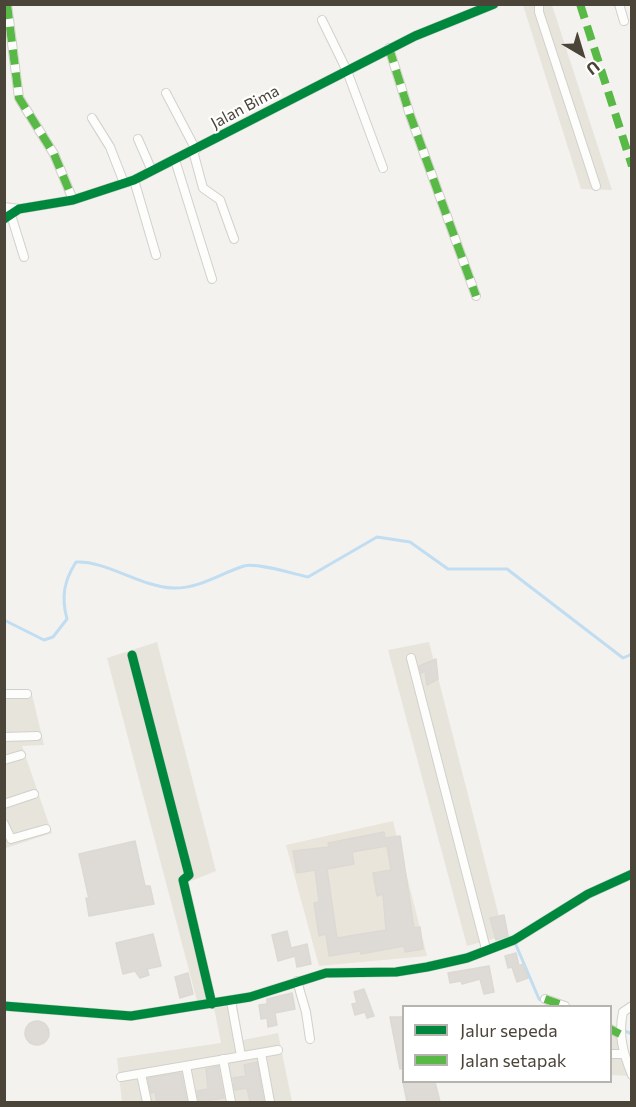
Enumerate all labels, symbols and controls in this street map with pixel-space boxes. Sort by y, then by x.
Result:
north arrow [552,24,612,84]
text: U [583,58,604,80]
street label: Jalan Bima [208,81,282,133]
legend [402,1005,612,1083]
text: Jalur sepeda [460,1019,558,1041]
text: Jalan setapak [460,1049,567,1071]

